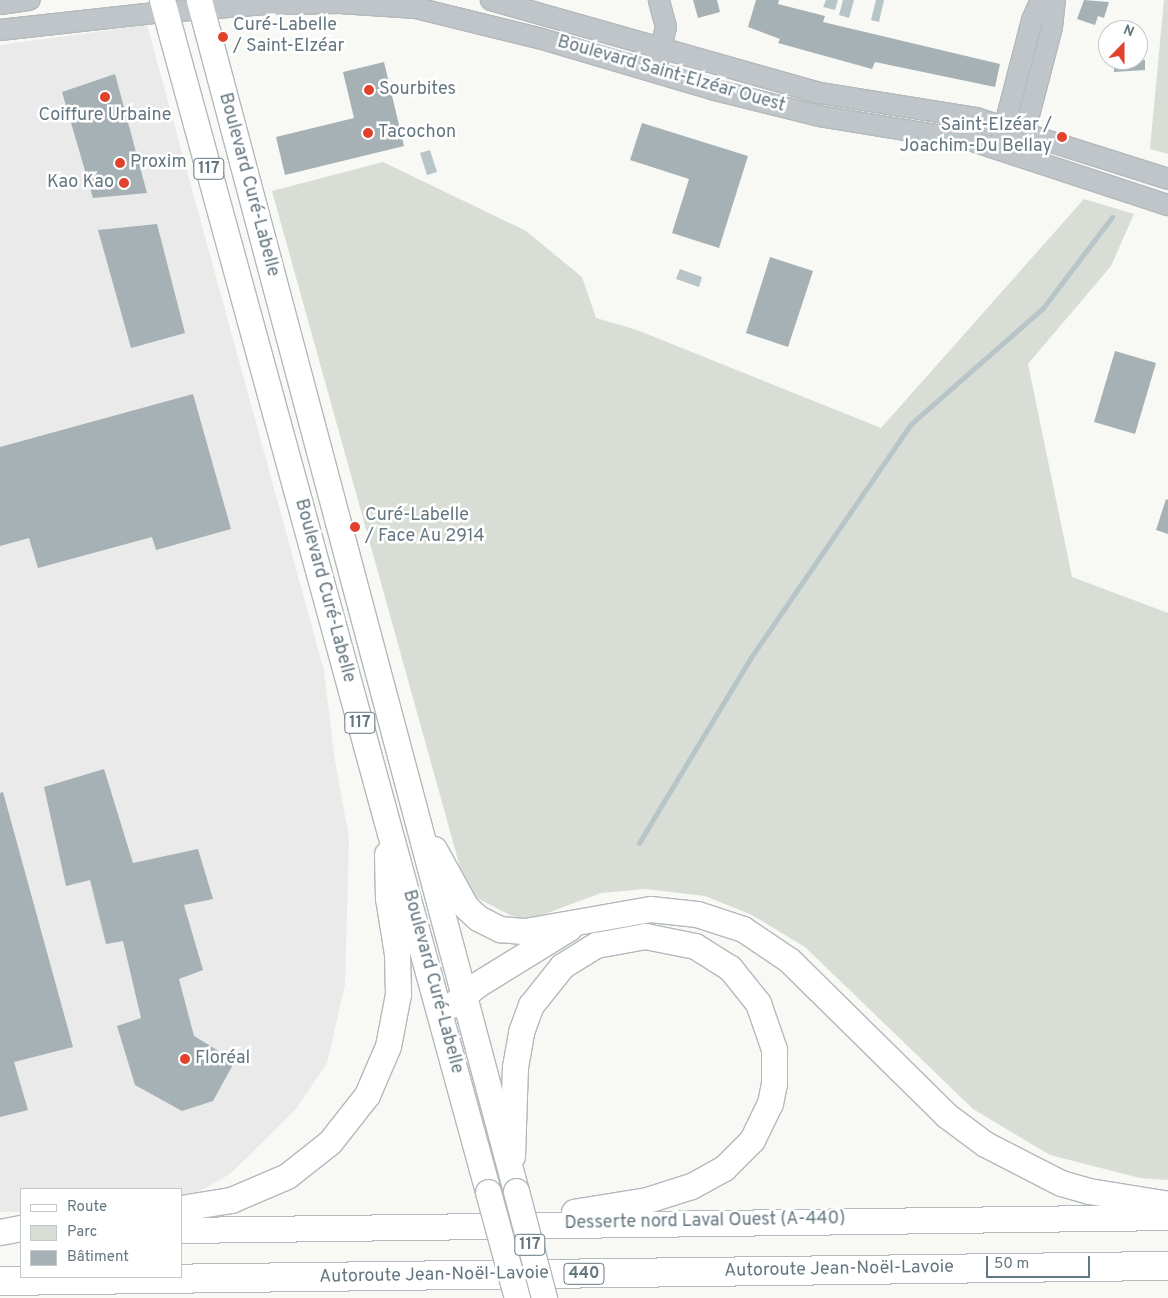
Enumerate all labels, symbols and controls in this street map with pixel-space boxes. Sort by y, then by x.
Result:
place label: Curé-Labelle / Saint-Elzéar [233,16,345,58]
north arrow [1098,20,1148,70]
text: N [1121,22,1136,41]
marker: Curé-Labelle / Saint-Elzéar [217,31,229,43]
street label: Boulevard Saint-Elzéar Ouest [555,32,787,118]
place label: Sourbites [379,79,456,101]
marker: Sourbites [363,84,375,96]
marker: Coiffure Urbaine [99,91,111,103]
street label: Boulevard Curé-Labelle [213,91,283,279]
place label: Coiffure Urbaine [38,105,172,127]
place label: Saint-Elzéar / Joachim-Du Bellay [900,116,1052,158]
place label: Tacochon [378,122,456,144]
marker: Tacochon [362,127,374,139]
marker: Saint-Elzéar / Joachim-Du Bellay [1056,131,1068,143]
place label: Proxim [130,152,187,174]
road number: 117 [193,156,225,182]
marker: Proxim [114,157,126,169]
place label: Kao Kao [47,172,114,194]
marker: Kao Kao [118,177,130,189]
street label: Boulevard Curé-Labelle [289,497,359,685]
place label: Curé-Labelle / Face Au 2914 [365,506,485,548]
marker: Curé-Labelle / Face Au 2914 [349,521,361,533]
road number: 117 [344,710,376,736]
street label: Boulevard Curé-Labelle [397,888,467,1076]
place label: Floréal [195,1048,250,1070]
marker: Floréal [179,1053,191,1065]
legend [20,1188,182,1278]
text: Route [67,1198,107,1217]
street label: Desserte nord Laval Ouest (A-440) [564,1209,846,1235]
text: Parc [67,1223,97,1242]
road number: 117 [514,1232,546,1258]
scale bar [988,1246,1092,1278]
text: Bâtiment [67,1248,129,1267]
text: 50 m [994,1255,1029,1274]
street label: Autoroute Jean-Noël-Lavoie [724,1257,954,1283]
road number: 440 [563,1260,605,1288]
street label: Autoroute Jean-Noël-Lavoie [319,1263,549,1289]

